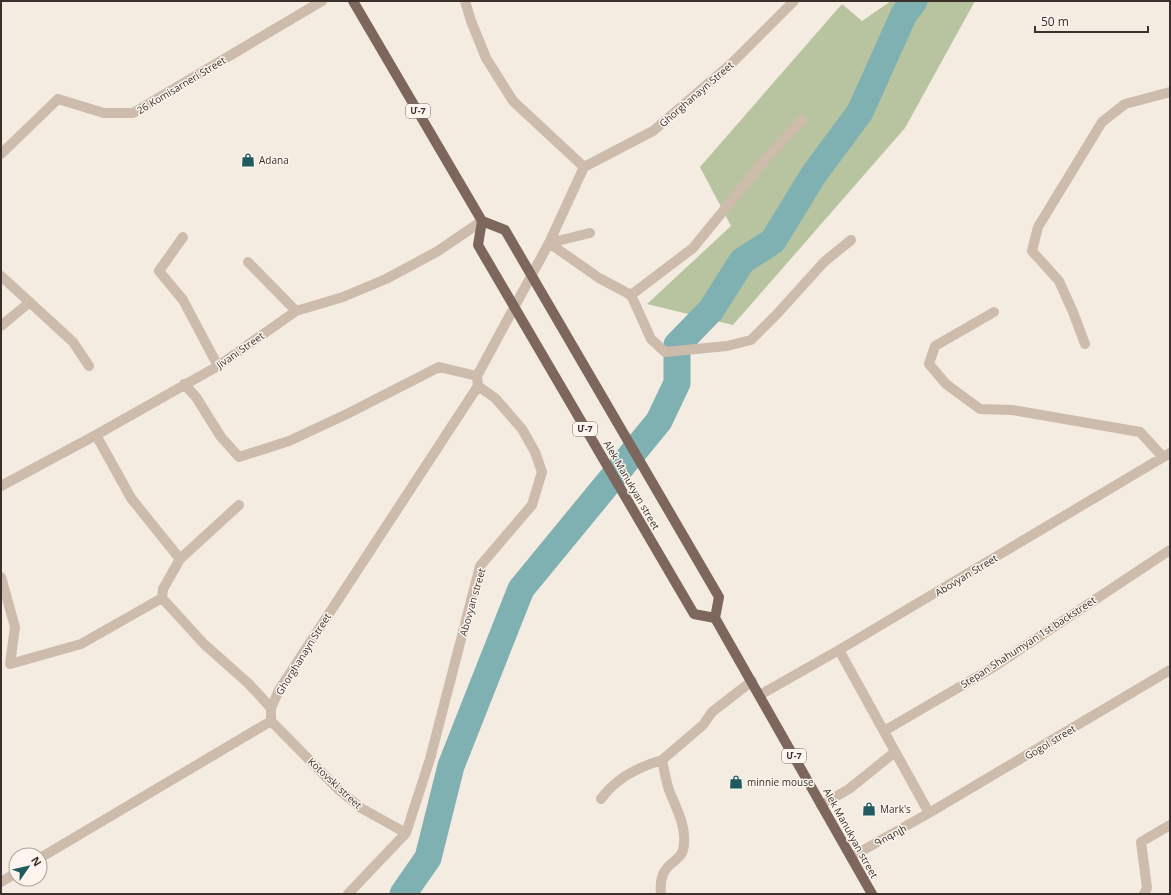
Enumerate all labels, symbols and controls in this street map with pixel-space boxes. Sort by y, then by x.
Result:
scale bar [1035,8,1148,34]
text: 50 m [1041,13,1069,30]
street label: 26 Komisarneri Street [134,53,228,117]
street label: Ghorghanayn Street [656,58,736,130]
road number: Մ-7 [406,104,430,118]
shop icon: Adana [240,152,256,168]
place label: Adana [259,153,289,167]
street label: Jivani Street [213,328,267,372]
road number: Մ-7 [573,422,597,436]
street label: Alek Manukyan street [601,438,664,533]
street label: Abovyan Street [932,551,1000,599]
street label: Abovyan street [456,566,488,638]
street label: Stepan Shahumyan 1st backstreet [958,593,1099,691]
street label: Ghorghanayn Street [272,610,334,698]
street label: Gogol street [1022,721,1078,763]
road number: Մ-7 [782,749,806,763]
street label: Kotovski street [305,754,365,812]
shop icon: minnie mouse [728,774,744,790]
place label: minnie mouse [747,775,814,789]
street label: Alek Manukyan street [820,785,882,881]
shop icon: Mark's [861,801,877,817]
place label: Mark's [880,802,911,816]
street label: Գոգոլի [871,820,909,850]
north arrow [8,847,48,887]
text: N [28,853,45,869]

